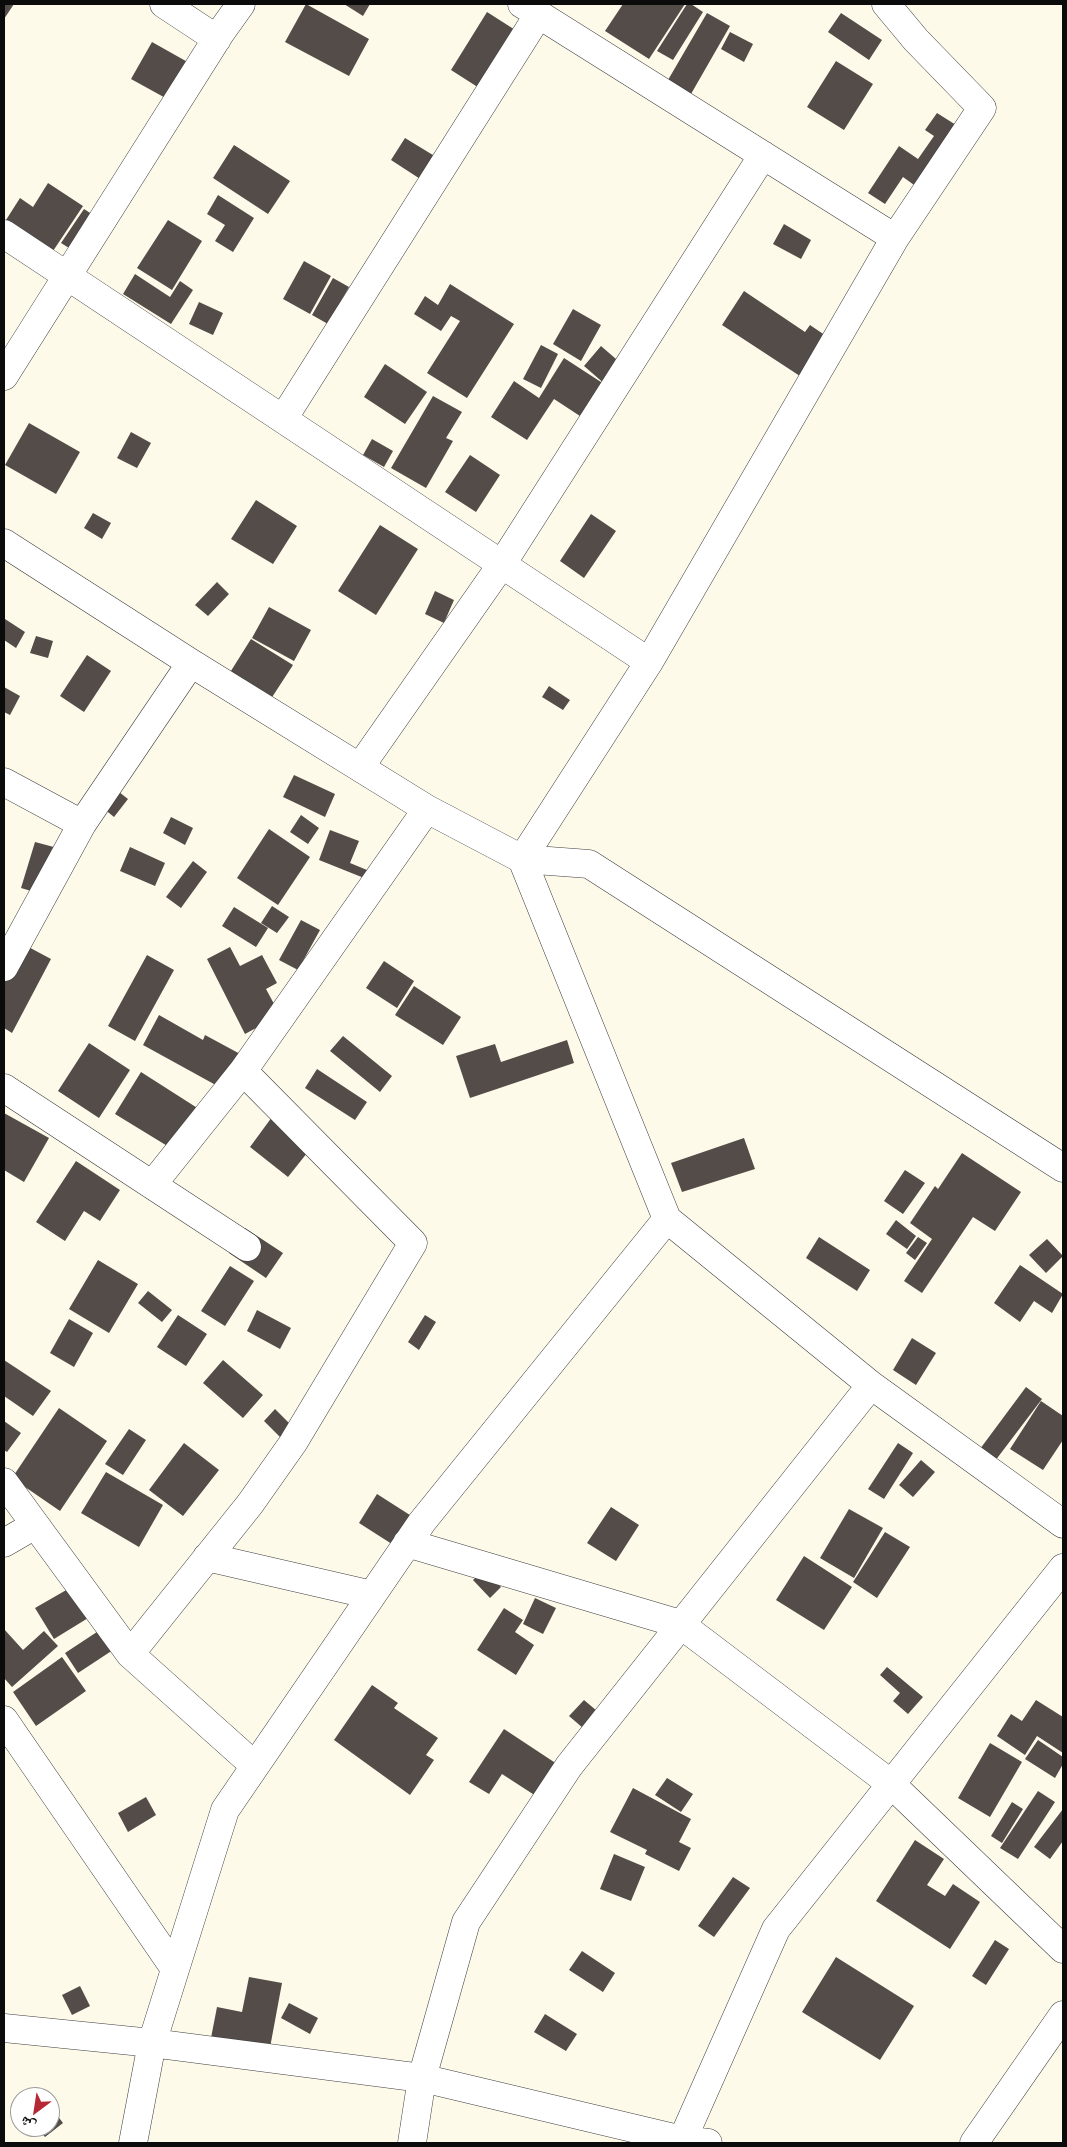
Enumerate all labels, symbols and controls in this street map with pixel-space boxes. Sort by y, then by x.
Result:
north arrow [10,2087,60,2137]
text: ش [16,2112,39,2136]

